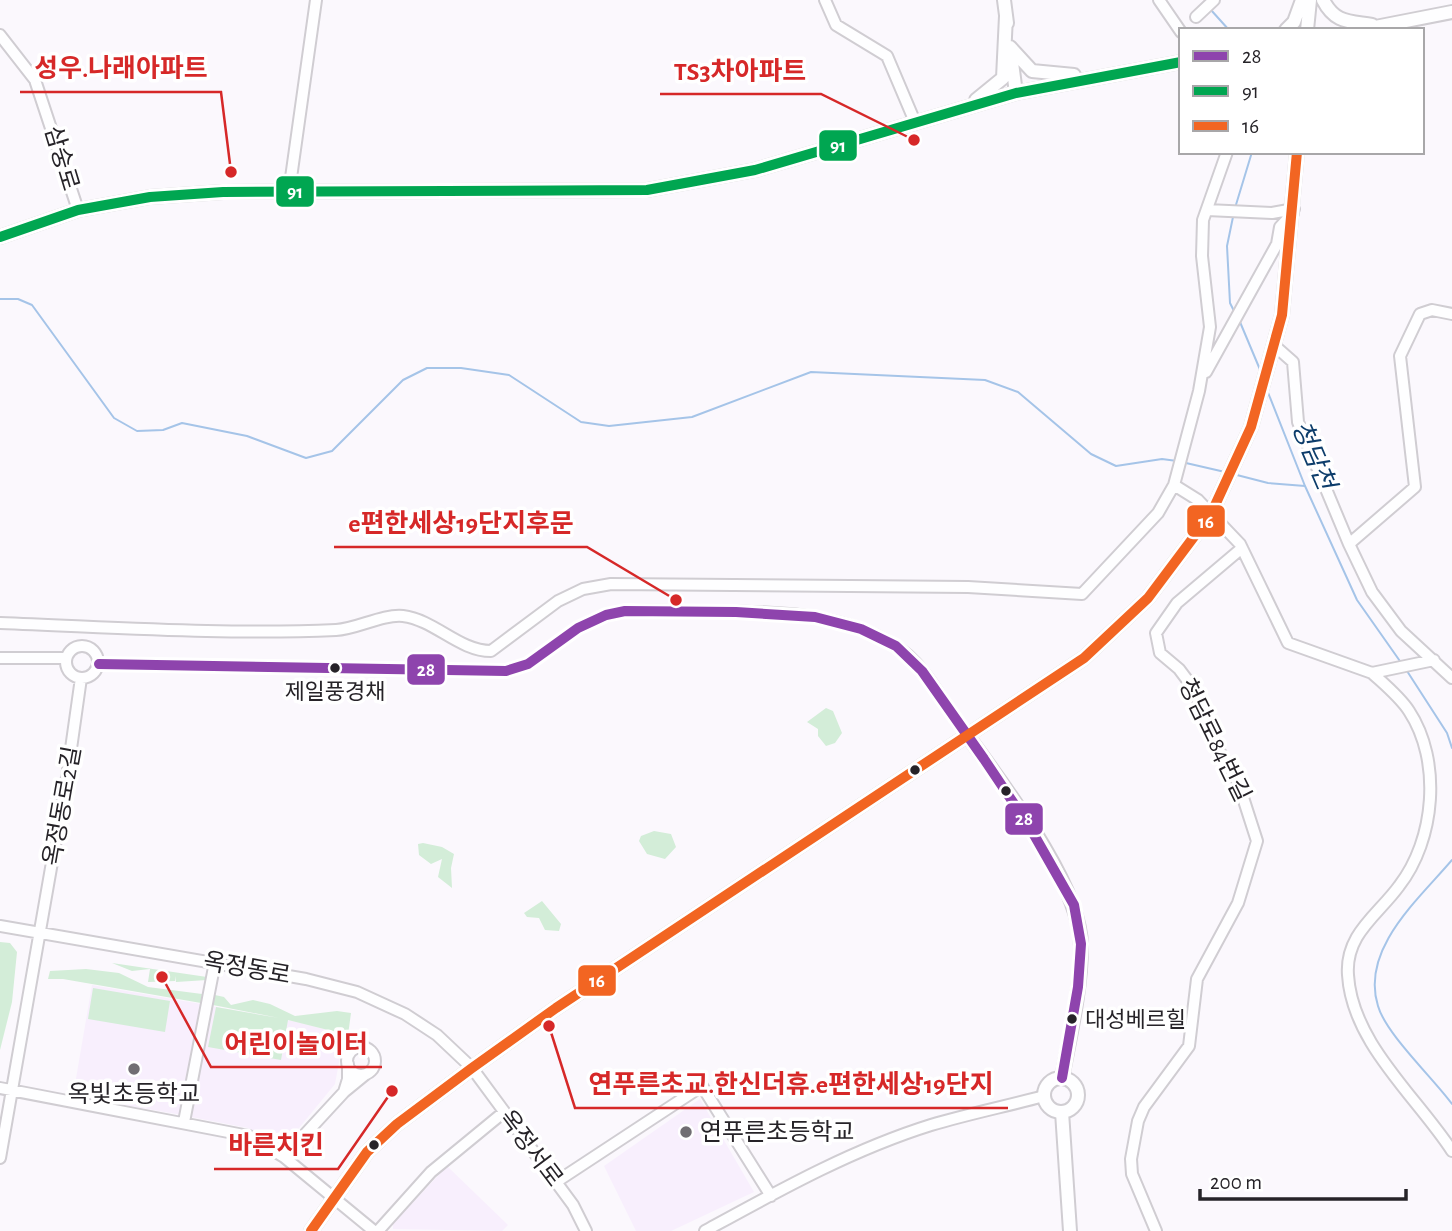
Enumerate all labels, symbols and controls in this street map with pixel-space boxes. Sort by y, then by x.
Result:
legend [1179,28,1424,154]
callout: 성우.나래아파트 [20,45,221,92]
text: 28 [1242,46,1262,67]
callout: TS3차아파트 [660,47,821,94]
text: 성우.나래아파트 [34,55,208,82]
text: TS3차아파트 [674,58,806,85]
text: 91 [1242,81,1259,102]
text: 16 [1242,116,1259,137]
street label: 삼숭로 [40,123,83,193]
line badge: 91 [818,129,858,162]
text: 91 [830,137,846,156]
line badge: 91 [275,175,315,208]
text: 91 [287,183,303,202]
water label: 청담천 [1287,417,1341,496]
callout: e편한세상19단지후문 [334,500,587,547]
line badge: 16 [1186,504,1226,538]
text: e편한세상19단지후문 [348,509,574,537]
text: 16 [1198,513,1214,532]
line badge: 28 [406,653,446,686]
marker: 제일풍경채 [328,661,342,675]
text: 28 [417,661,435,680]
street label: 청담로84번길 [1174,675,1255,806]
place label: 제일풍경채 [284,680,386,703]
street label: 옥정동로2길 [40,744,85,868]
unlabelled marker [908,763,922,777]
unlabelled marker [999,784,1013,798]
line badge: 28 [1004,802,1044,836]
text: 28 [1015,810,1033,829]
street label: 옥정동로 [201,949,293,988]
line badge: 16 [577,964,617,997]
text: 16 [589,972,605,991]
place label: 대성베르힐 [1085,1008,1186,1031]
marker: 대성베르힐 [1065,1012,1079,1026]
callout: 어린이놀이터 [211,1020,382,1067]
text: 어린이놀이터 [224,1030,368,1058]
marker: 옥빛초등학교 [126,1061,142,1077]
callout: 연푸른초교.한신더휴.e편한세상19단지 [575,1061,1008,1108]
text: 연푸른초교.한신더휴.e편한세상19단지 [589,1070,993,1098]
place label: 옥빛초등학교 [68,1081,200,1107]
street label: 옥정서로 [494,1106,567,1191]
place label: 연푸른초등학교 [700,1119,855,1145]
callout: 바른치킨 [214,1122,338,1169]
marker: 연푸른초등학교 [678,1124,694,1140]
text: 바른치킨 [228,1131,324,1159]
unlabelled marker [367,1138,381,1152]
scale bar [1200,1158,1406,1202]
text: 200 m [1210,1172,1262,1193]

